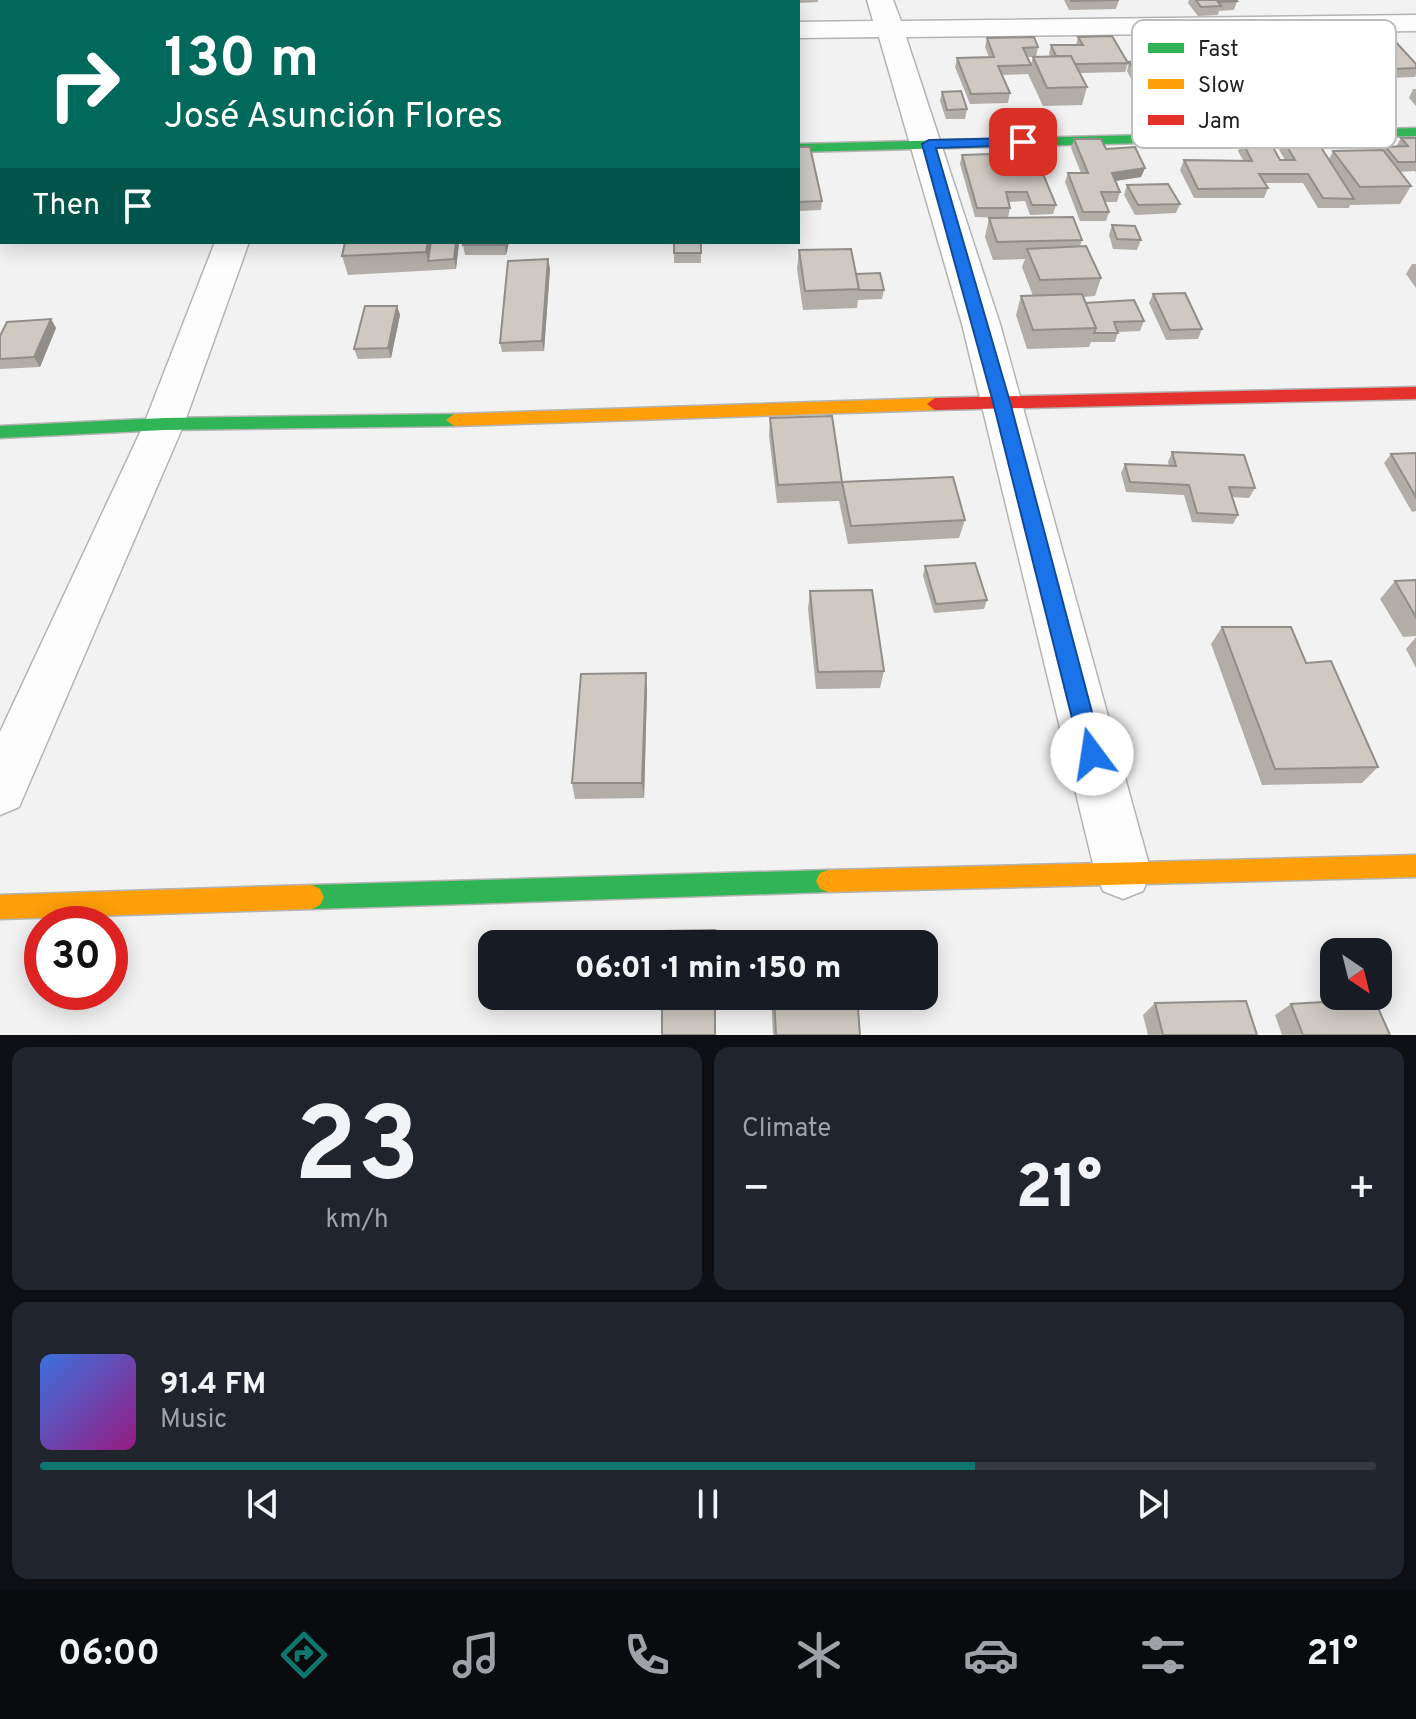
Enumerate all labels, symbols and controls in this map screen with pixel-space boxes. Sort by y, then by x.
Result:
legend [1132,20,1396,148]
text: 130 m [164,26,319,96]
icon: right [32,32,136,136]
text: Fast [1198,37,1239,64]
text: Slow [1198,73,1245,100]
text: José Asunción Flores [164,95,503,141]
pin [989,108,1057,176]
text: Jam [1198,109,1241,136]
icon: arrive [1001,120,1045,164]
icon: arrive [116,184,160,228]
text: Then [32,188,100,225]
position arrow [1050,712,1134,796]
speed limit sign: 30 [24,906,128,1010]
north arrow [1320,938,1392,1010]
map controls [1320,938,1392,1010]
text: 06:01 · 1 min · 150 m [575,951,841,988]
text: 23 [294,1086,420,1218]
text: Climate [742,1113,831,1146]
text: 21° [1016,1153,1102,1229]
text: − [742,1163,770,1219]
text: + [1348,1163,1376,1219]
text: km/h [325,1204,389,1237]
text: 91.4 FM [160,1367,266,1404]
text: Music [160,1404,227,1437]
icon: previous [241,1482,285,1526]
icon: pause [686,1482,730,1526]
icon: next [1131,1482,1175,1526]
icon: directions [276,1627,332,1683]
icon: music [448,1627,504,1683]
icon: phone [619,1627,675,1683]
icon: climate [791,1627,847,1683]
icon: car [963,1627,1019,1683]
icon: filters [1135,1627,1191,1683]
text: 06:00 [58,1632,160,1678]
text: 21° [1307,1632,1358,1678]

